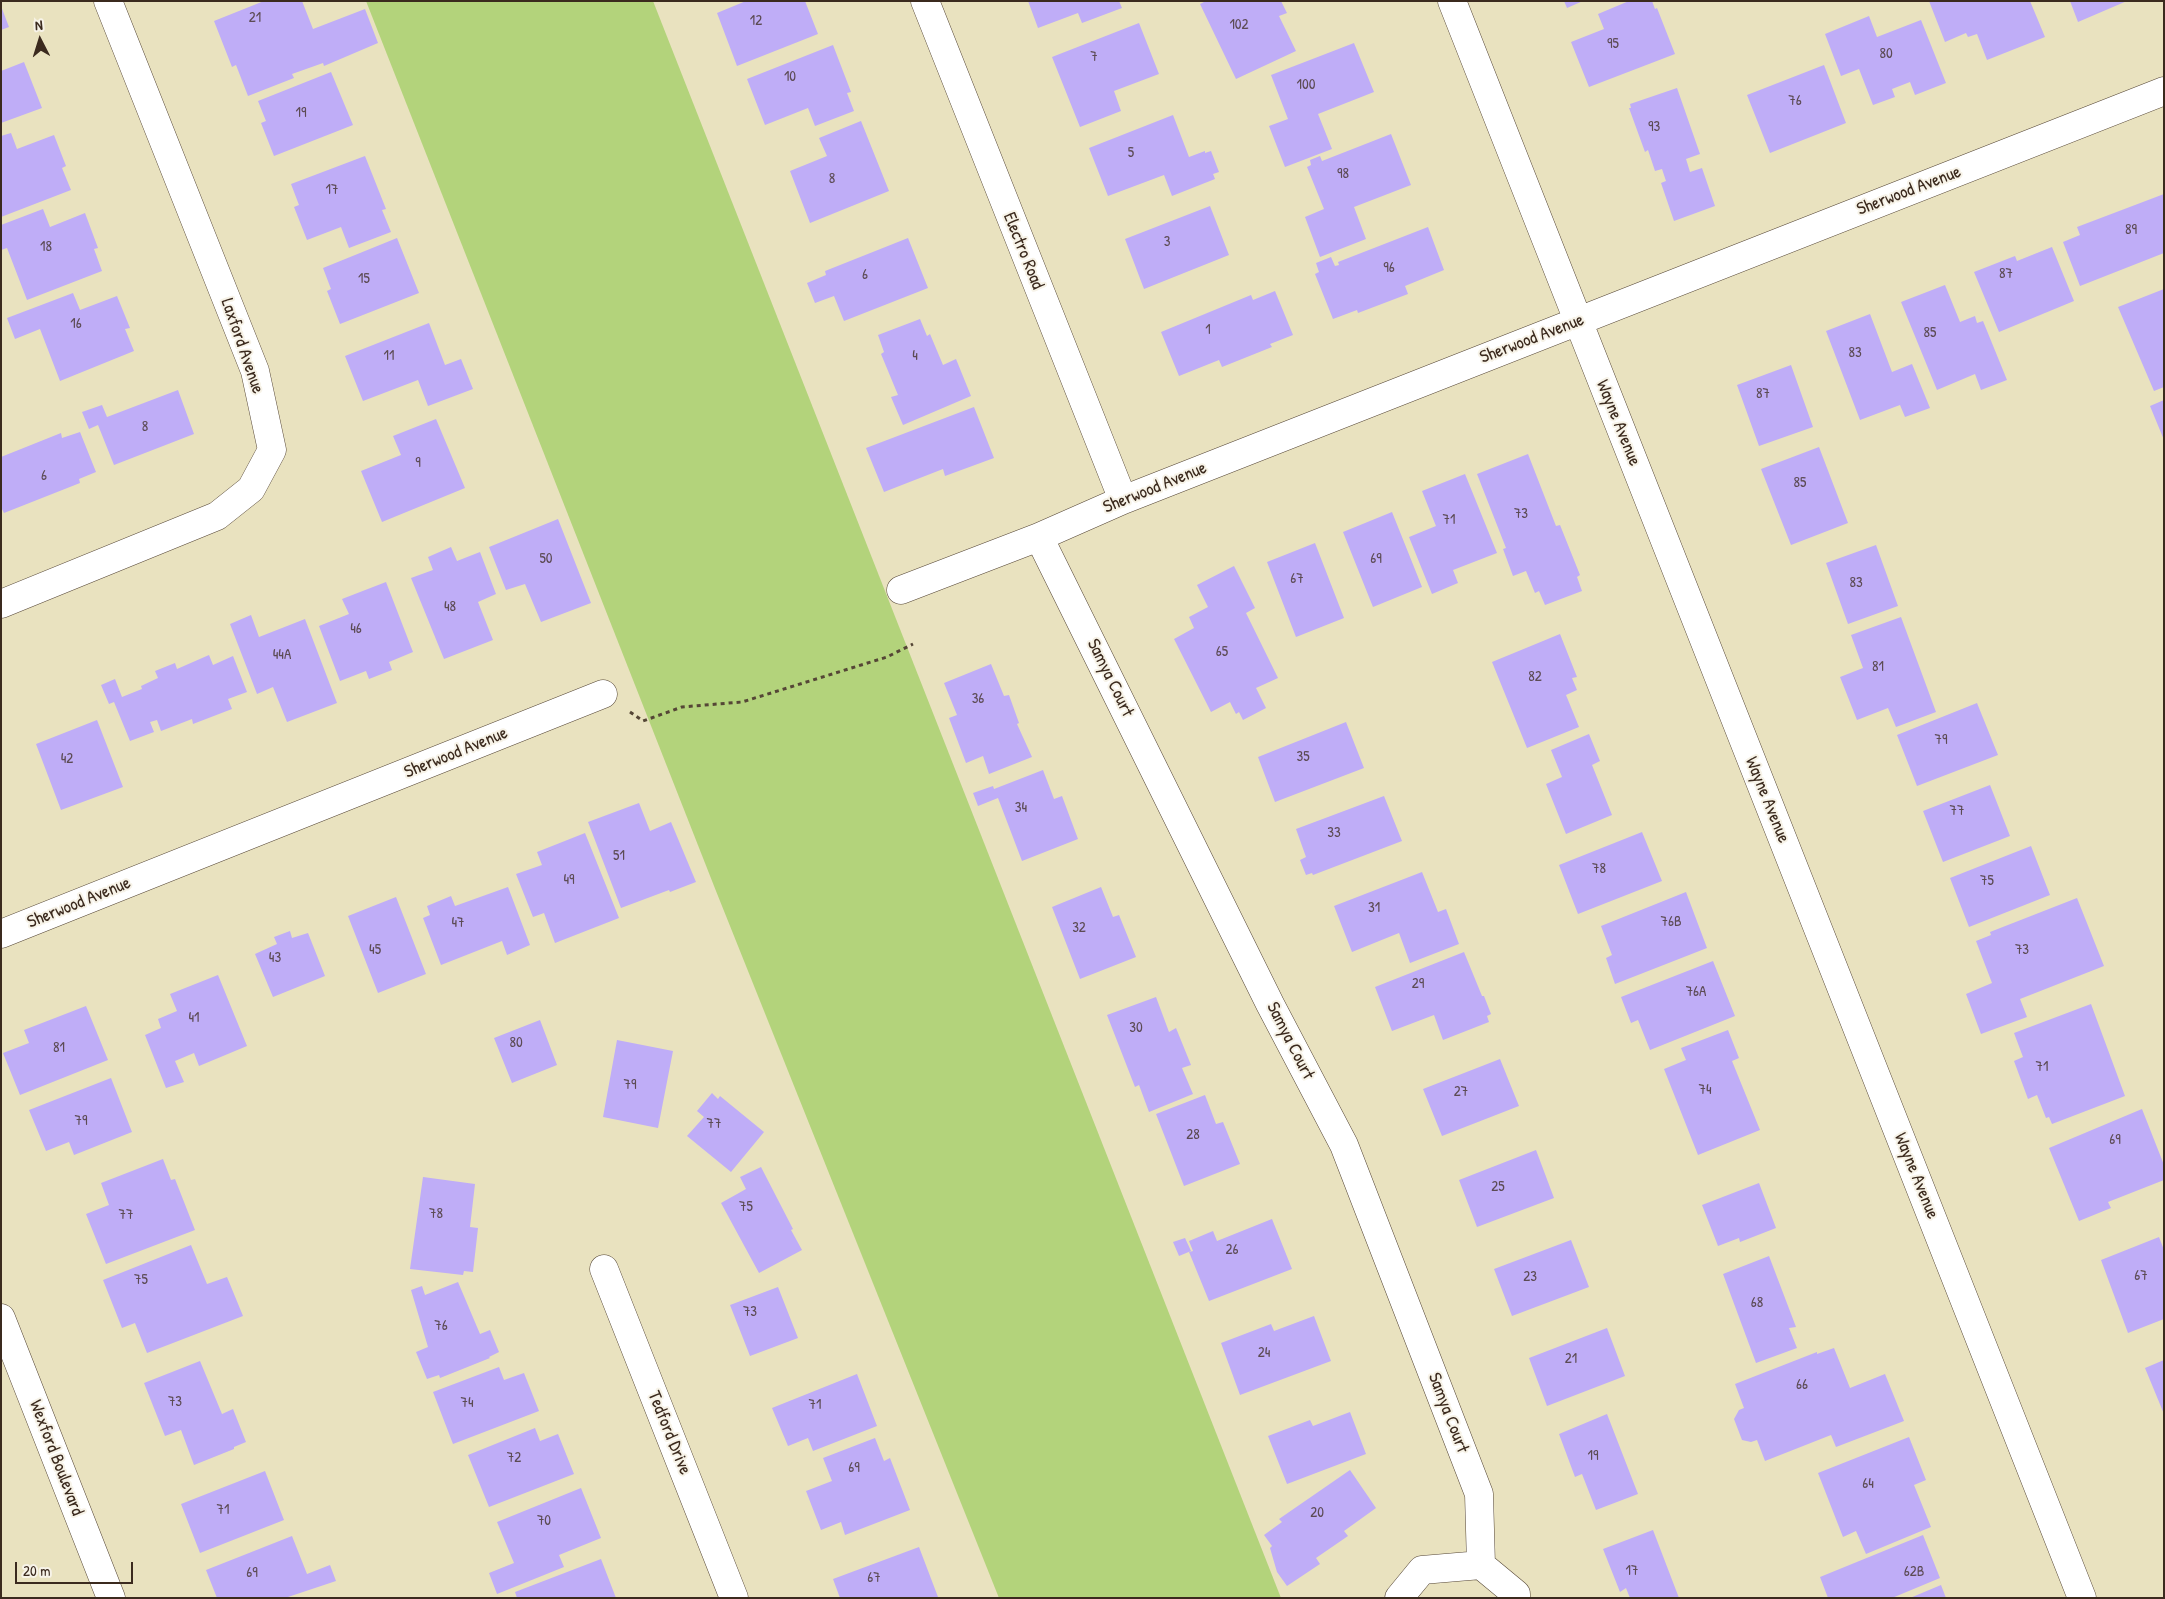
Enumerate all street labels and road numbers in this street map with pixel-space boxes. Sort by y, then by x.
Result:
street label: Sherwood Avenue [1854,161,1964,221]
street label: Electro Road [998,209,1048,293]
street label: Laxford Avenue [216,296,268,396]
street label: Sherwood Avenue [1477,309,1587,369]
street label: Wayne Avenue [1591,377,1645,469]
street label: Sherwood Avenue [1100,457,1210,519]
street label: Samya Court [1082,636,1138,720]
street label: Sherwood Avenue [401,722,511,784]
street label: Wayne Avenue [1740,754,1794,846]
street label: Sherwood Avenue [24,872,134,934]
street label: Samya Court [1261,999,1319,1083]
street label: Wayne Avenue [1889,1130,1943,1222]
street label: Samya Court [1423,1370,1473,1456]
street label: Tedford Drive [642,1388,696,1478]
street label: Wexford Boulevard [24,1397,88,1519]

